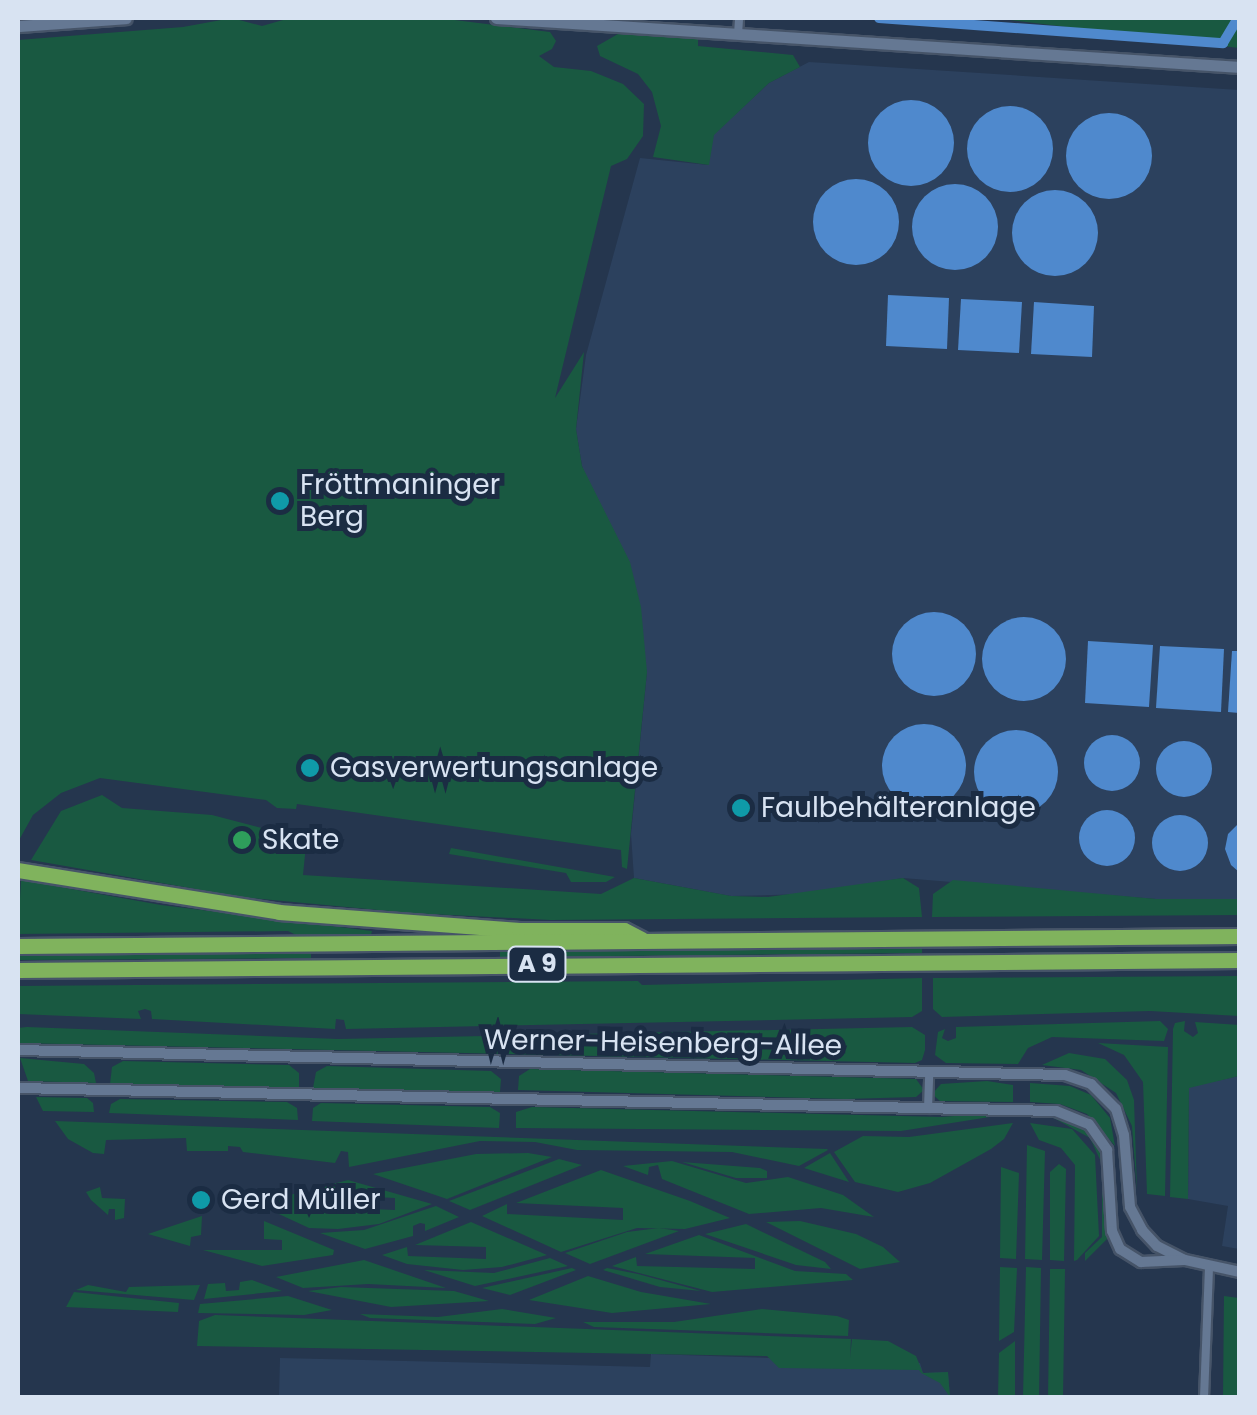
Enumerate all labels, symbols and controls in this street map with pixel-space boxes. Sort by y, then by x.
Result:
place label: Fröttmaninger Berg [300,468,500,534]
marker: Fröttmaninger Berg [269,490,291,512]
place label: Gasverwertungsanlage [330,751,658,785]
marker: Gasverwertungsanlage [299,757,321,779]
place label: Faulbehälteranlage [761,791,1036,825]
marker: Faulbehälteranlage [730,797,752,819]
place label: Skate [262,823,339,857]
marker: Skate [231,829,253,851]
road number: A 9 [507,944,567,984]
street label: Werner-Heisenberg-Allee [484,1023,842,1063]
place label: Gerd Müller [221,1183,381,1217]
marker: Gerd Müller [190,1189,212,1211]

